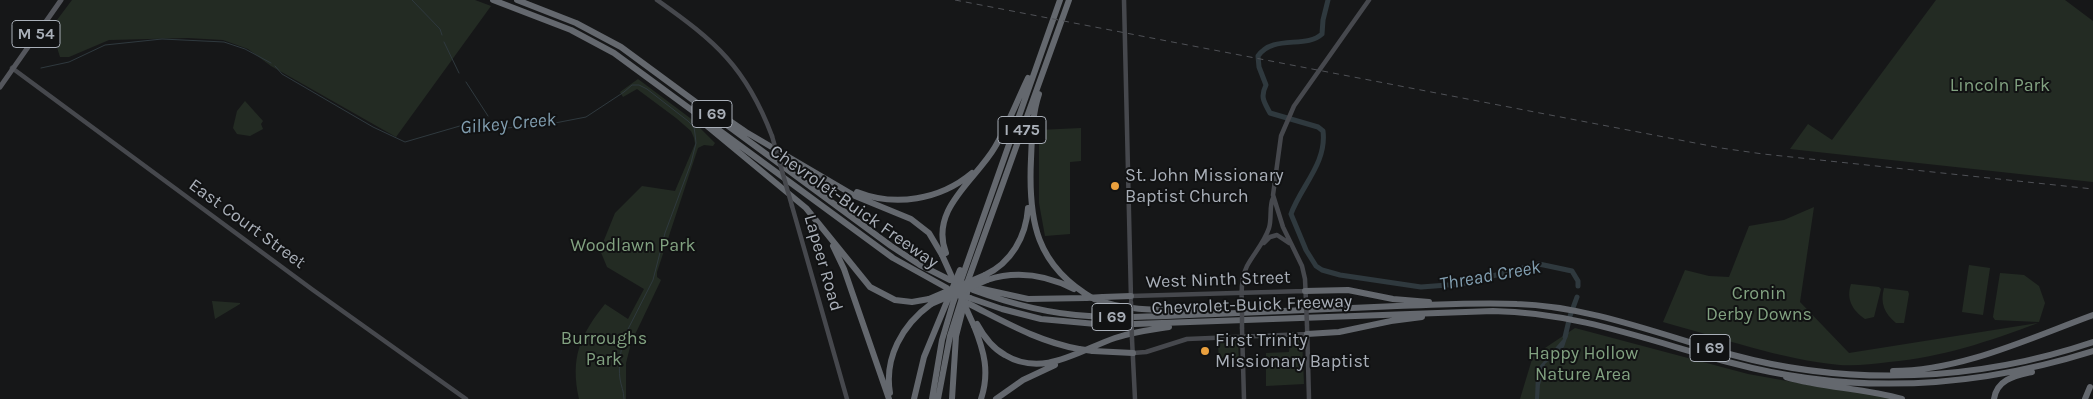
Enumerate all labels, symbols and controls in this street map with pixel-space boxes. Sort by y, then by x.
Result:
road number: M 54 [12,20,60,48]
park label: Lincoln Park [1950,75,2050,97]
road number: I 69 [692,100,732,128]
water label: Gilkey Creek [459,108,557,140]
road number: I 475 [998,116,1046,144]
street label: Chevrolet-Buick Freeway [766,141,942,273]
place label: St. John Missionary Baptist Church [1125,165,1284,208]
street label: East Court Street [184,174,310,274]
marker: St. John Missionary Baptist Church [1109,180,1121,192]
street label: Lapeer Road [799,212,847,314]
park label: Woodlawn Park [570,235,696,257]
water label: Thread Creek [1438,256,1542,296]
street label: West Ninth Street [1145,267,1291,293]
park label: Cronin Derby Downs [1706,283,1812,326]
street label: Chevrolet-Buick Freeway [1151,291,1353,319]
road number: I 69 [1092,304,1132,330]
park label: Burroughs Park [561,328,647,370]
place label: First Trinity Missionary Baptist [1215,330,1370,372]
road number: I 69 [1690,334,1730,362]
park label: Happy Hollow Nature Area [1528,343,1638,386]
marker: First Trinity Missionary Baptist [1199,345,1211,357]

